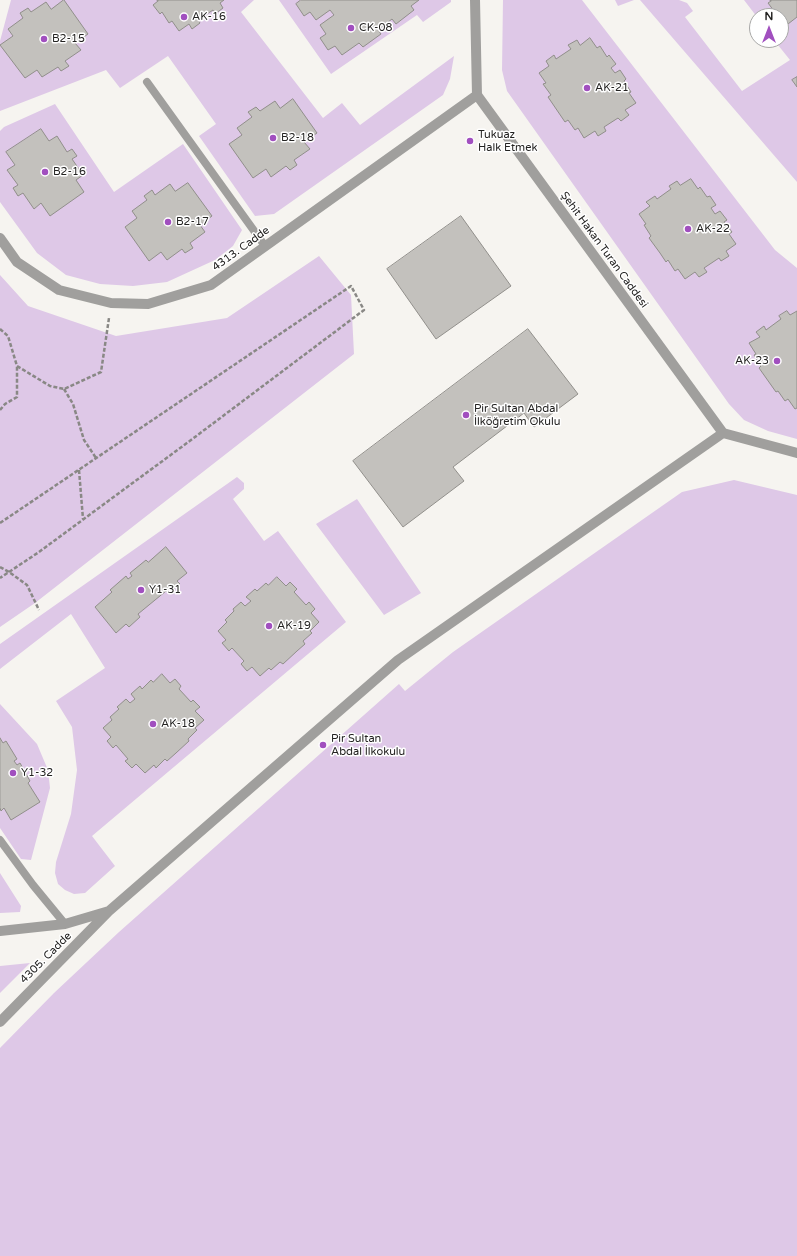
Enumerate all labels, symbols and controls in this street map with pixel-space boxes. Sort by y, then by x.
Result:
north arrow [749,8,789,48]
place label: AK-16 [192,10,226,24]
text: N [765,10,773,23]
marker: AK-16 [179,12,189,22]
place label: CK-08 [359,21,392,35]
marker: CK-08 [346,23,356,33]
place label: B2-15 [52,32,85,46]
marker: B2-15 [39,34,49,44]
place label: AK-21 [595,81,629,95]
marker: AK-21 [582,83,592,93]
place label: Tukuaz Halk Etmek [478,128,537,154]
place label: B2-18 [281,131,314,145]
marker: B2-18 [268,133,278,143]
marker: Tukuaz Halk Etmek [465,136,475,146]
place label: B2-16 [53,165,86,179]
marker: B2-16 [40,167,50,177]
street label: Şehit Hakan Turan Caddesi [557,189,651,311]
place label: B2-17 [176,215,209,229]
marker: B2-17 [163,217,173,227]
place label: AK-22 [696,222,730,236]
street label: 4313. Cadde [210,224,272,274]
marker: AK-22 [683,224,693,234]
place label: AK-23 [735,354,769,368]
marker: AK-23 [772,356,782,366]
place label: Pir Sultan Abdal İlköğretim Okulu [474,402,560,428]
marker: Pir Sultan Abdal İlköğretim Okulu [461,410,471,420]
place label: Y1-31 [149,583,181,597]
marker: Y1-31 [136,585,146,595]
place label: AK-19 [277,619,311,633]
marker: AK-19 [264,621,274,631]
place label: AK-18 [161,717,195,731]
marker: AK-18 [148,719,158,729]
place label: Pir Sultan Abdal İlkokulu [331,732,405,758]
marker: Pir Sultan Abdal İlkokulu [318,740,328,750]
place label: Y1-32 [21,766,53,780]
marker: Y1-32 [8,768,18,778]
street label: 4305. Cadde [18,930,74,986]

